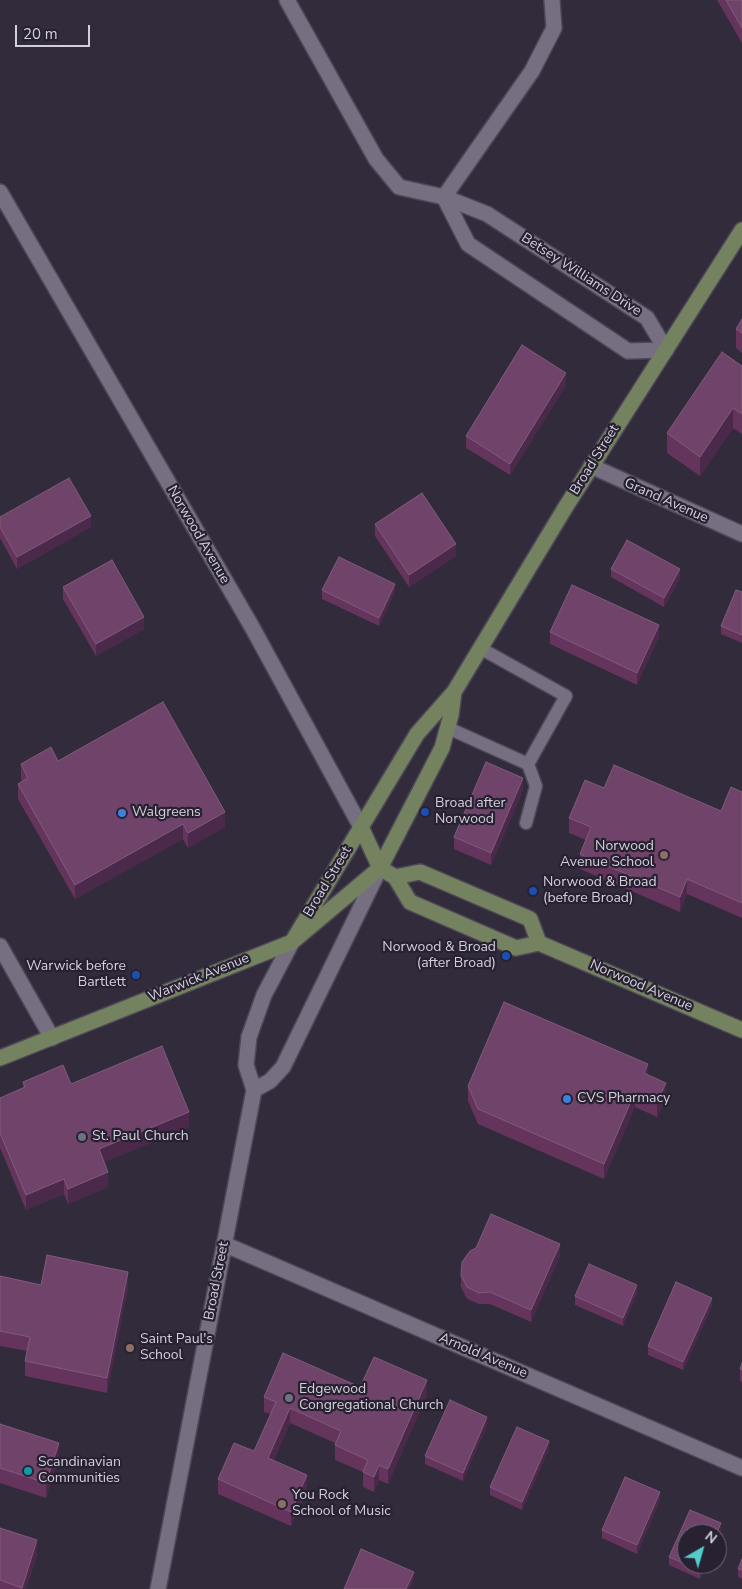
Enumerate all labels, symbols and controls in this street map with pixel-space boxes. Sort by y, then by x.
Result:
scale bar [18,15,92,47]
text: 20 m [23,24,58,44]
street label: Betsey Williams Drive [518,230,644,320]
street label: Broad Street [567,422,623,498]
street label: Grand Avenue [622,475,710,527]
street label: Norwood Avenue [163,483,233,587]
place label: Broad after Norwood [435,796,505,829]
place label: Walgreens [132,805,201,821]
marker: Broad after Norwood [419,806,431,818]
marker: Walgreens [116,807,128,819]
place label: Norwood Avenue School [560,839,654,872]
street label: Broad Street [300,844,356,920]
marker: Norwood Avenue School [658,849,670,861]
place label: Norwood & Broad (before Broad) [543,875,657,908]
marker: Norwood & Broad (before Broad) [527,885,539,897]
place label: Norwood & Broad (after Broad) [382,940,496,972]
street label: Warwick Avenue [146,950,252,1006]
marker: Norwood & Broad (after Broad) [500,950,512,962]
street label: Norwood Avenue [587,957,695,1015]
place label: Warwick before Bartlett [26,959,126,992]
marker: Warwick before Bartlett [130,969,142,981]
place label: CVS Pharmacy [577,1091,670,1107]
marker: CVS Pharmacy [561,1093,573,1105]
place label: St. Paul Church [92,1129,189,1145]
marker: St. Paul Church [76,1131,88,1143]
street label: Broad Street [201,1240,233,1322]
street label: Arnold Avenue [436,1330,530,1382]
place label: Saint Paul's School [140,1332,213,1364]
marker: Saint Paul's School [124,1342,136,1354]
place label: Edgewood Congregational Church [299,1382,443,1414]
marker: Edgewood Congregational Church [283,1392,295,1404]
place label: Scandinavian Communities [38,1455,121,1488]
marker: Scandinavian Communities [22,1465,34,1477]
place label: You Rock School of Music [292,1488,391,1520]
marker: You Rock School of Music [276,1498,288,1510]
north arrow [677,1524,727,1574]
text: N [701,1527,721,1548]

